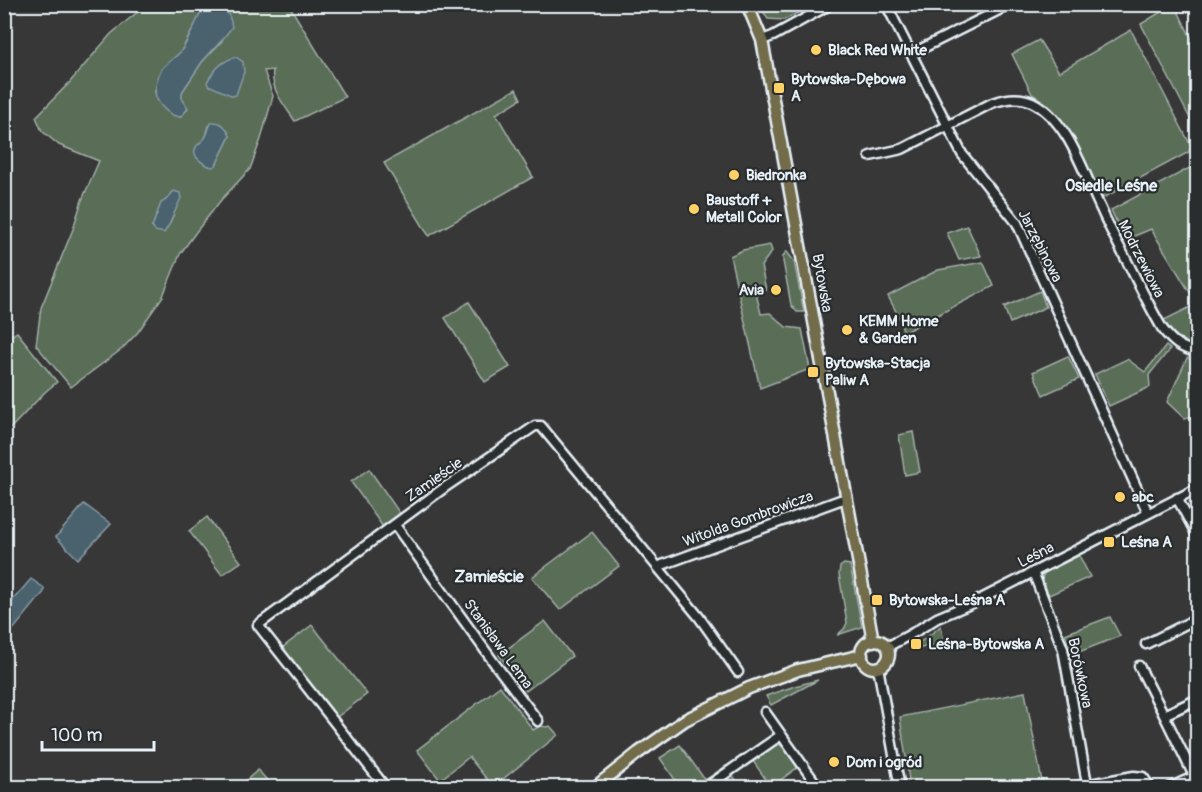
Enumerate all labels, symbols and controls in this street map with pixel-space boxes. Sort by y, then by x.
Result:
place label: Black Red White [828,41,928,60]
marker: Black Red White [809,43,823,57]
place label: Bytowska-Dębowa A [791,70,906,106]
marker: Bytowska-Dębowa A [772,81,786,95]
place label: Biedronka [746,166,807,185]
marker: Biedronka [727,168,741,182]
district label: Osiedle Leśne [1065,176,1158,196]
place label: Baustoff + Metall Color [706,191,783,227]
marker: Baustoff + Metall Color [687,202,701,216]
street label: Jarzębinowa [1014,206,1066,286]
street label: Modrzewiowa [1113,217,1169,301]
street label: Bytowska [808,252,836,314]
place label: Avia [739,281,764,300]
marker: Avia [769,283,783,297]
place label: KEMM Home & Garden [859,312,939,348]
marker: KEMM Home & Garden [840,323,854,337]
place label: Bytowska-Stacja Paliw A [825,354,930,390]
marker: Bytowska-Stacja Paliw A [806,365,820,379]
street label: Zamieście [402,453,467,506]
street label: Witolda Gombrowicza [680,487,816,551]
place label: abc [1132,488,1154,507]
marker: abc [1113,490,1127,504]
place label: Leśna A [1121,533,1172,552]
marker: Leśna A [1102,535,1116,549]
street label: Leśna [1015,538,1057,572]
district label: Zamieście [454,567,525,587]
place label: Bytowska-Leśna A [889,591,1006,610]
marker: Bytowska-Leśna A [870,593,884,607]
street label: Stanisława Lema [459,595,537,693]
place label: Leśna-Bytowska A [928,635,1045,654]
street label: Borówkowa [1063,636,1097,710]
marker: Leśna-Bytowska A [909,637,923,651]
scale bar [42,714,154,752]
text: 100 m [51,724,103,747]
place label: Dom i ogród [846,753,922,772]
marker: Dom i ogród [827,755,841,769]

